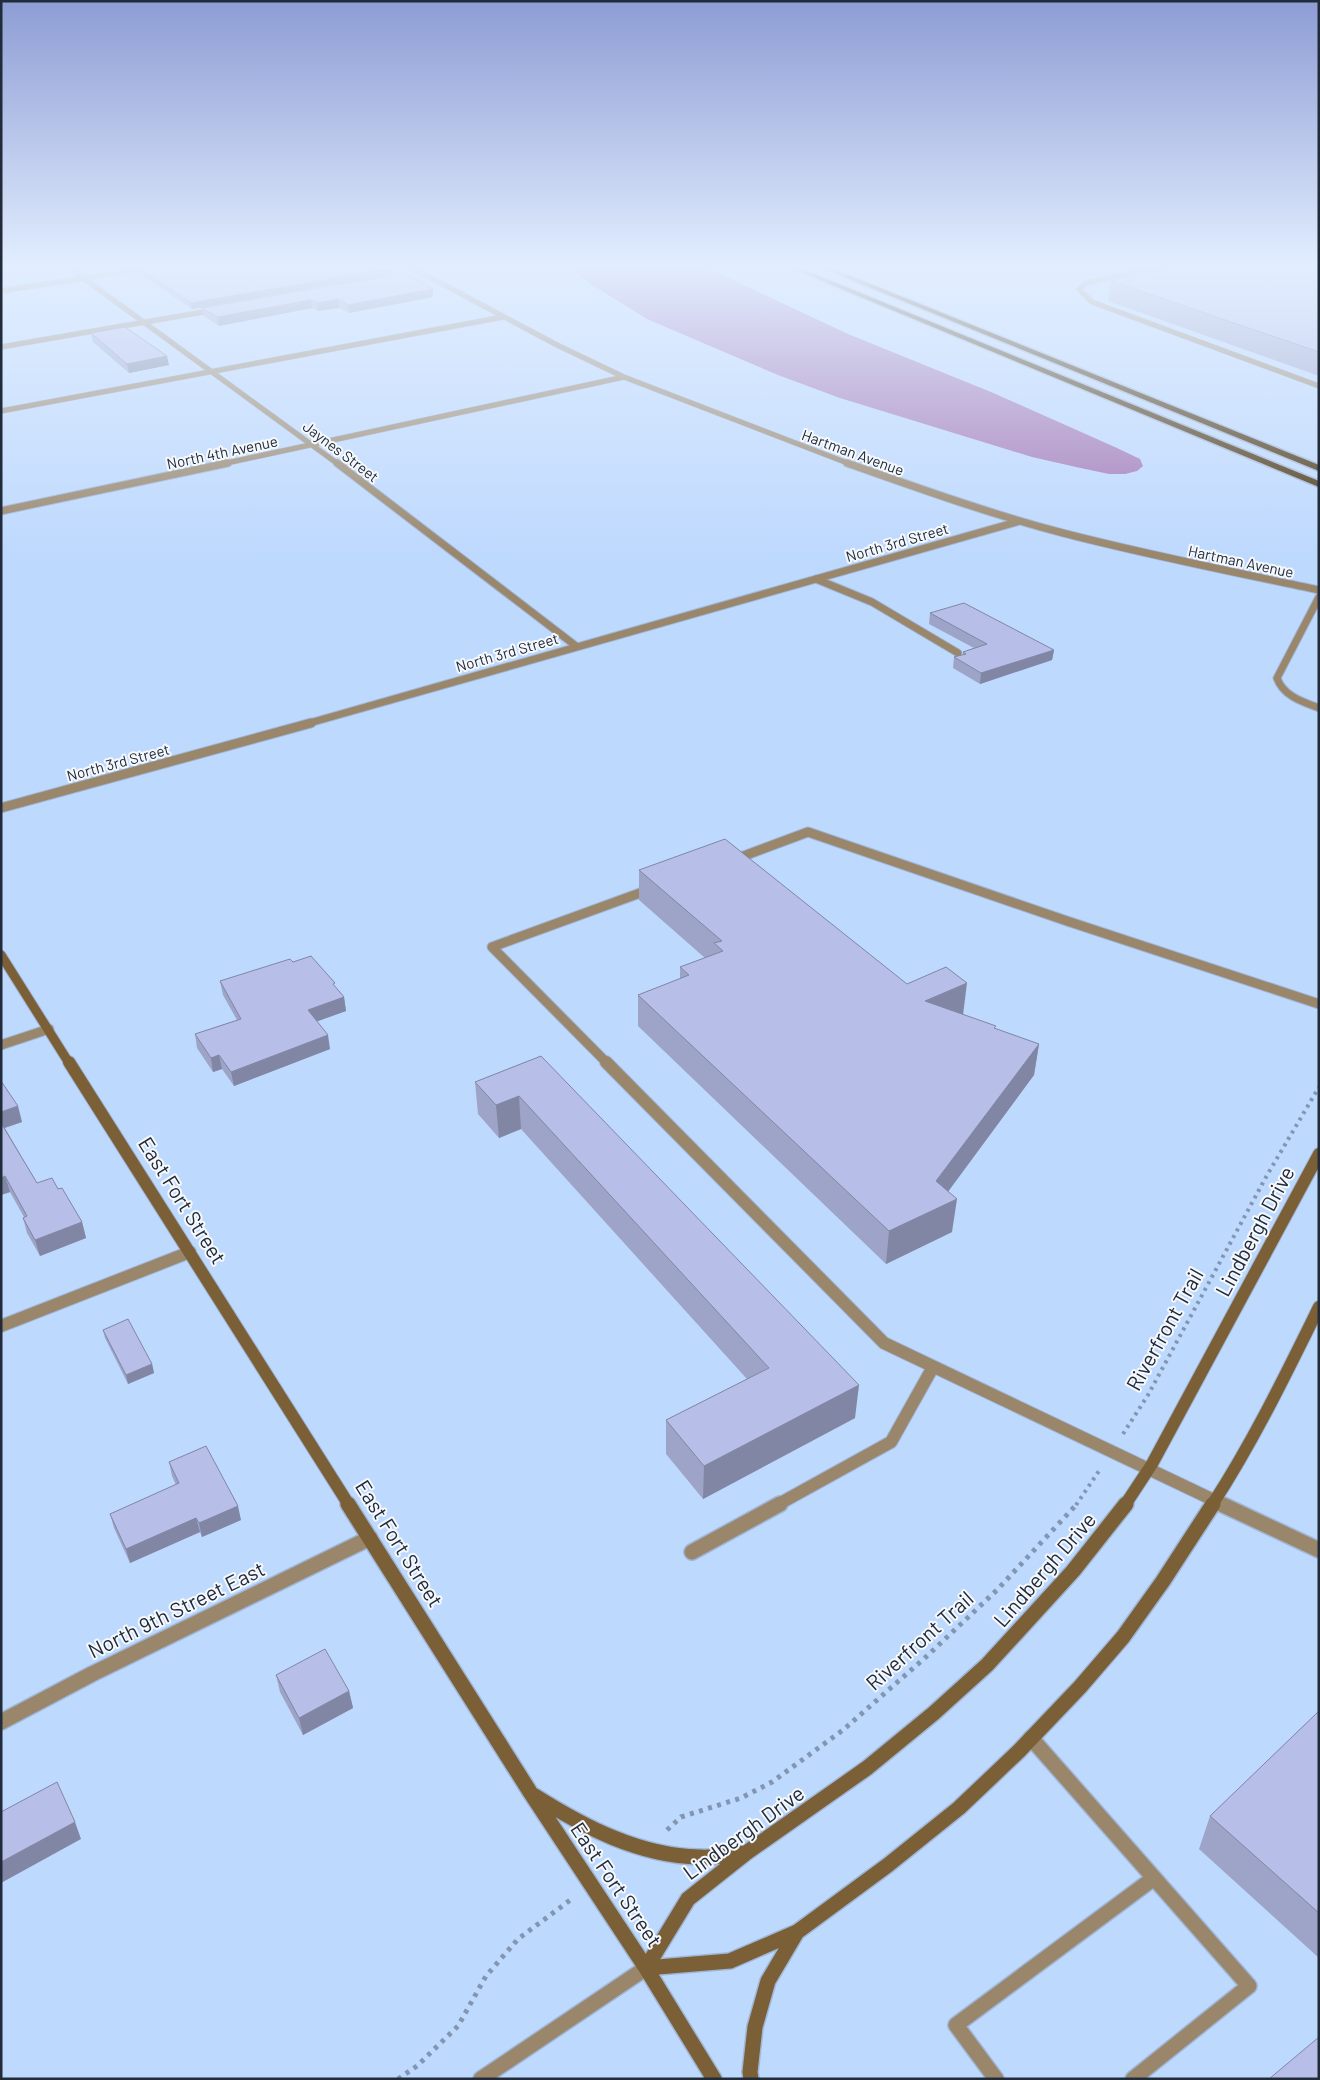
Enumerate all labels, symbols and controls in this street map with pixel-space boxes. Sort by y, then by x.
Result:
street label: Jaynes Street [300,417,382,485]
street label: Hartman Avenue [799,425,907,479]
street label: North 4th Avenue [165,431,279,473]
street label: North 3rd Street [844,519,950,565]
street label: Hartman Avenue [1187,541,1295,581]
street label: North 3rd Street [454,629,560,675]
street label: North 3rd Street [65,740,171,784]
street label: East Fort Street [134,1132,232,1268]
street label: Lindbergh Drive [1209,1162,1299,1300]
street label: Riverfront Trail [1120,1263,1208,1395]
street label: East Fort Street [351,1475,449,1611]
street label: Lindbergh Drive [988,1507,1100,1631]
street label: North 9th Street East [84,1555,268,1663]
street label: Riverfront Trail [860,1585,978,1695]
street label: Lindbergh Drive [678,1780,808,1884]
street label: East Fort Street [566,1817,668,1951]

